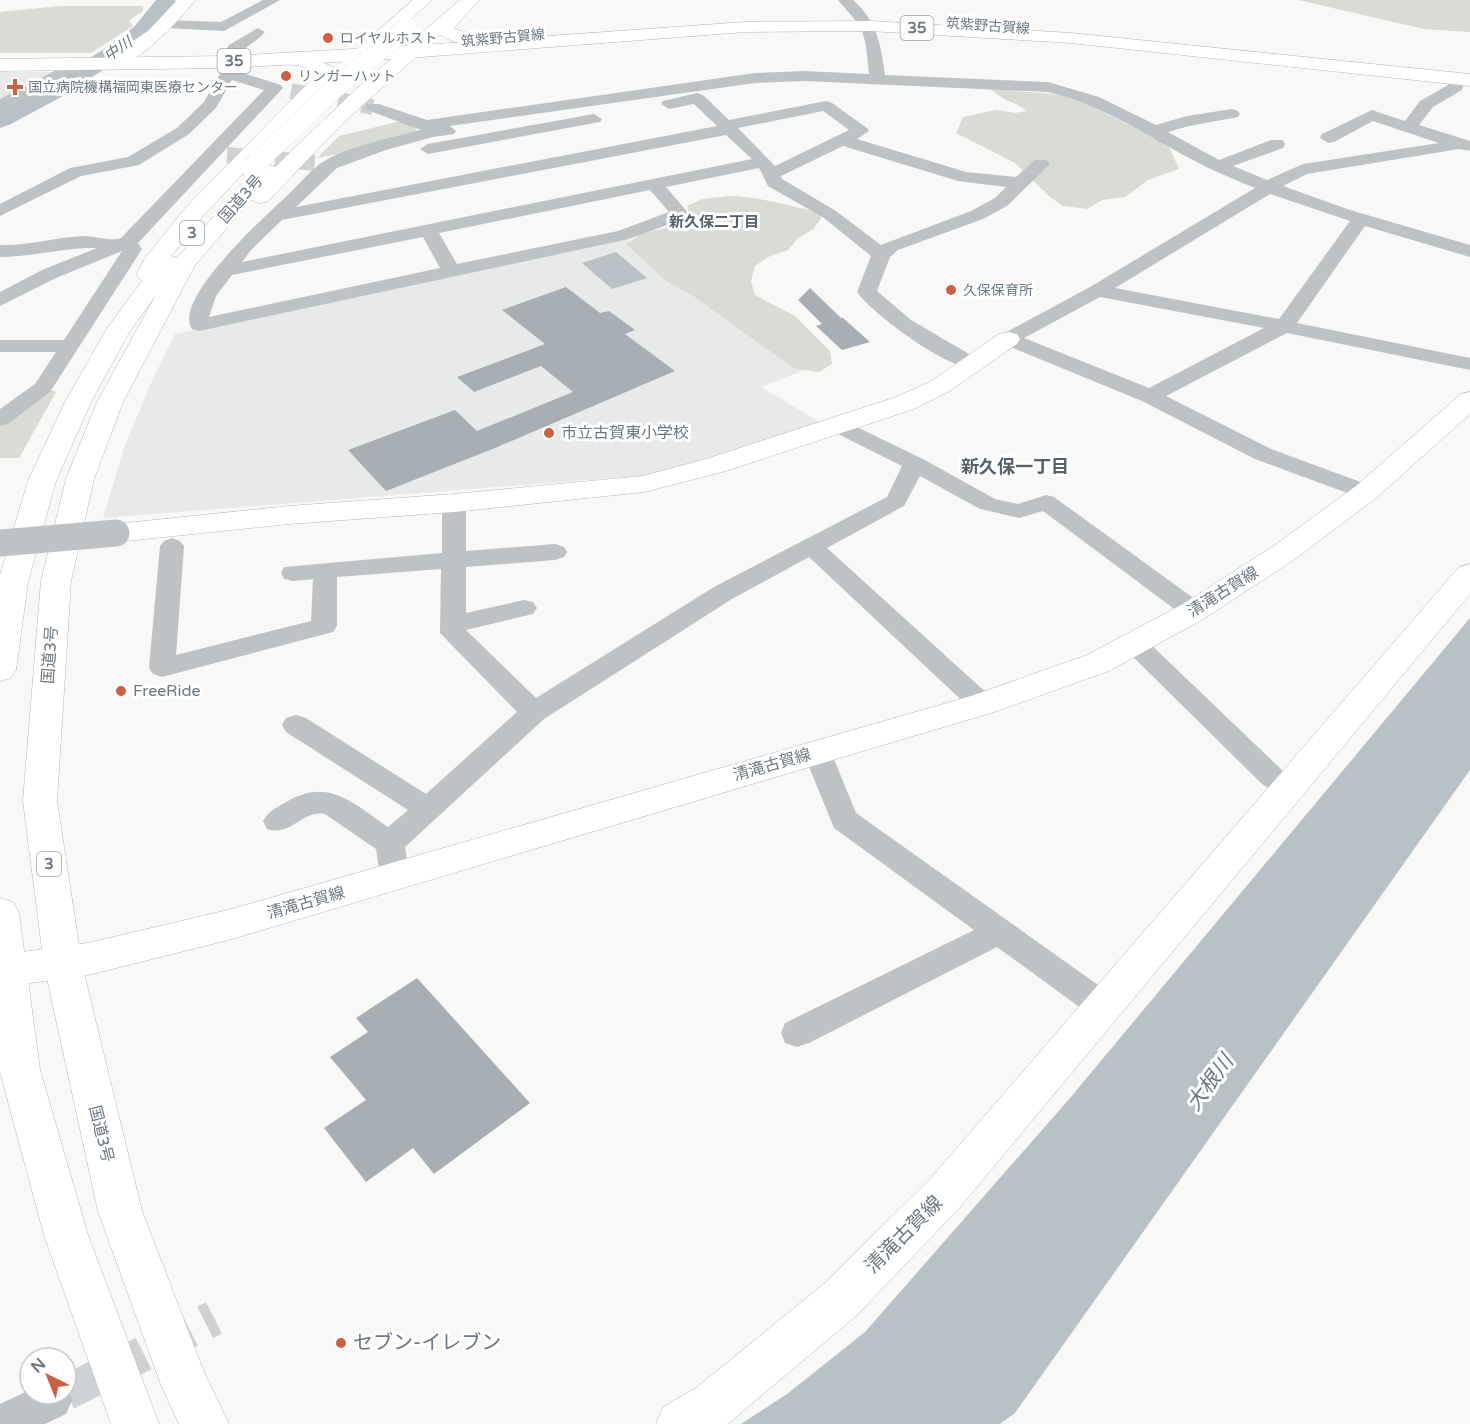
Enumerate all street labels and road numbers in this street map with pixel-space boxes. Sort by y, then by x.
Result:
street label: 筑紫野古賀線 [946,15,1030,37]
road number: 35 [900,16,934,40]
street label: 筑紫野古賀線 [460,26,546,50]
road number: 35 [218,49,250,73]
street label: 国道3号 [214,171,268,227]
road number: 3 [180,221,204,245]
street label: 清滝古賀線 [1184,562,1262,622]
street label: 国道3号 [38,625,62,685]
street label: 清滝古賀線 [731,744,813,786]
road number: 3 [37,852,61,876]
street label: 清滝古賀線 [265,882,347,924]
street label: 国道3号 [84,1103,118,1165]
street label: 清滝古賀線 [860,1191,948,1279]

